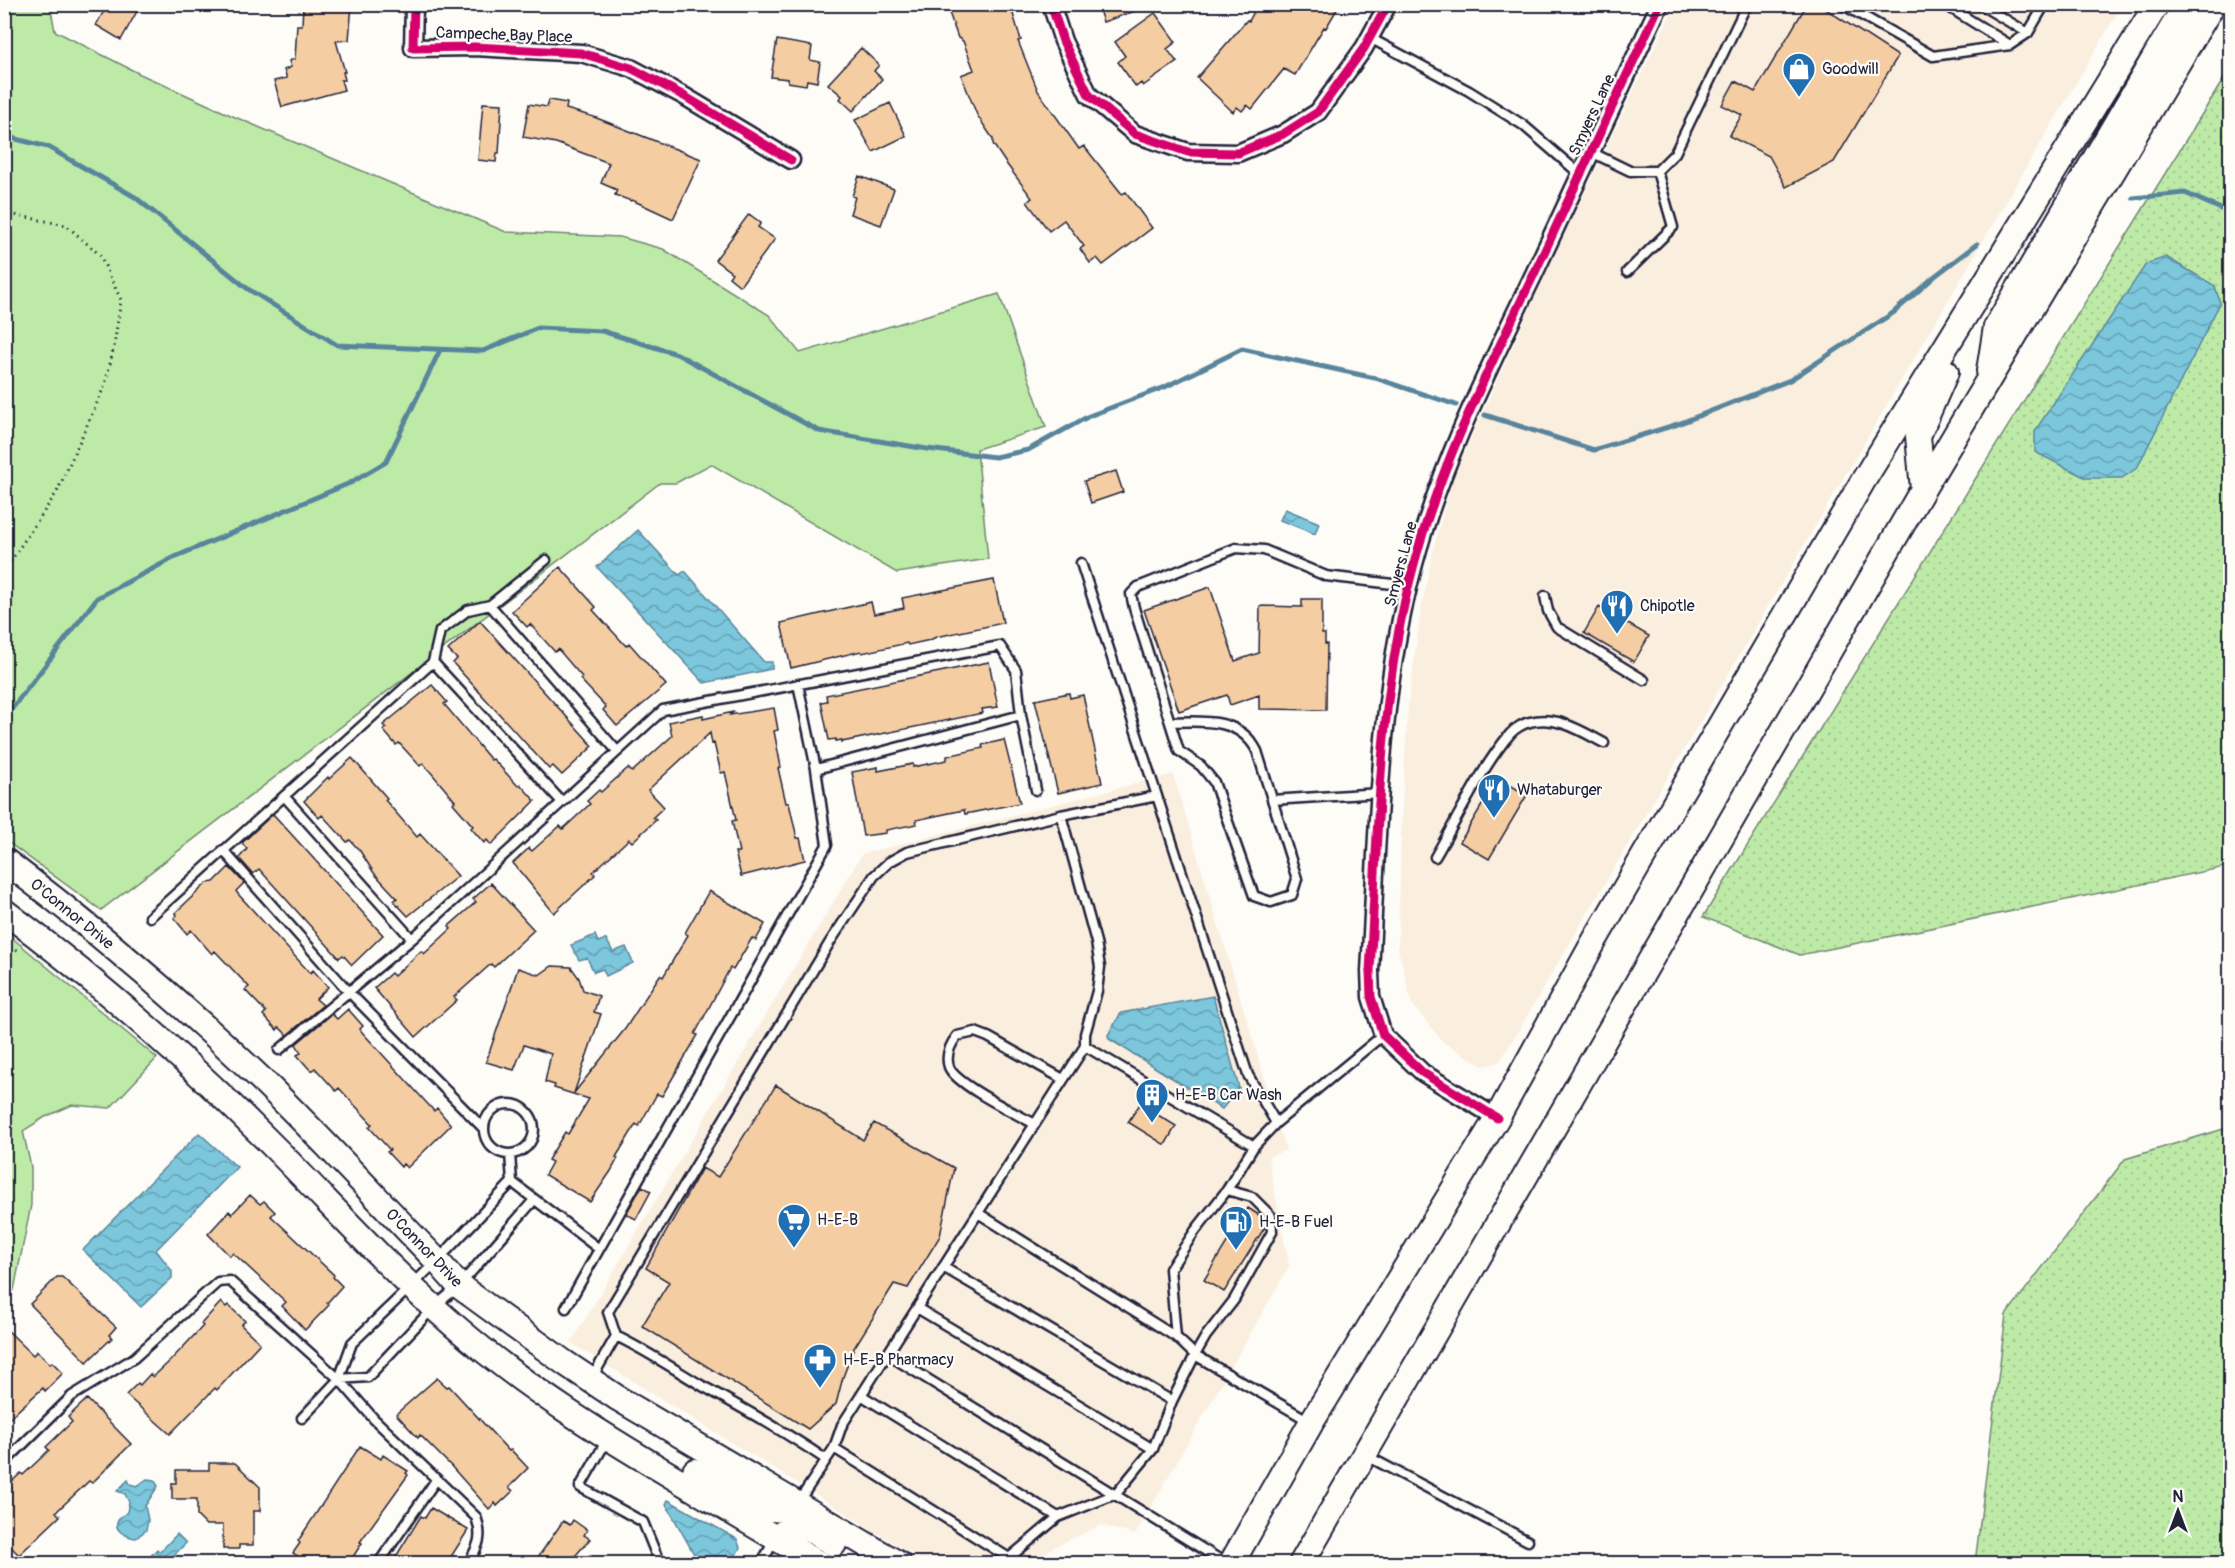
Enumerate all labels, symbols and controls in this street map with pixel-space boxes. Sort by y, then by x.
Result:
street label: Campeche Bay Place [435,23,573,47]
shop icon: Goodwill [1781,51,1817,98]
place label: Goodwill [1822,59,1879,79]
street label: Smyers Lane [1564,71,1620,159]
street label: Smyers Lane [1380,519,1422,609]
restaurant icon: Chipotle [1599,588,1635,635]
place label: Chipotle [1640,596,1695,616]
restaurant icon: Whataburger [1476,772,1512,819]
place label: Whataburger [1517,780,1603,800]
street label: O'Connor Drive [26,874,118,954]
building icon: H-E-B Car Wash [1134,1077,1170,1124]
place label: H-E-B Car Wash [1175,1085,1282,1105]
supermarket icon: H-E-B [776,1202,812,1249]
street label: O'Connor Drive [381,1204,467,1292]
fuel station icon: H-E-B Fuel [1218,1204,1254,1251]
place label: H-E-B [817,1210,858,1230]
place label: H-E-B Fuel [1259,1212,1333,1232]
pharmacy icon: H-E-B Pharmacy [802,1342,838,1389]
place label: H-E-B Pharmacy [843,1350,954,1370]
north arrow [2148,1481,2208,1541]
text: N [2173,1487,2184,1507]

